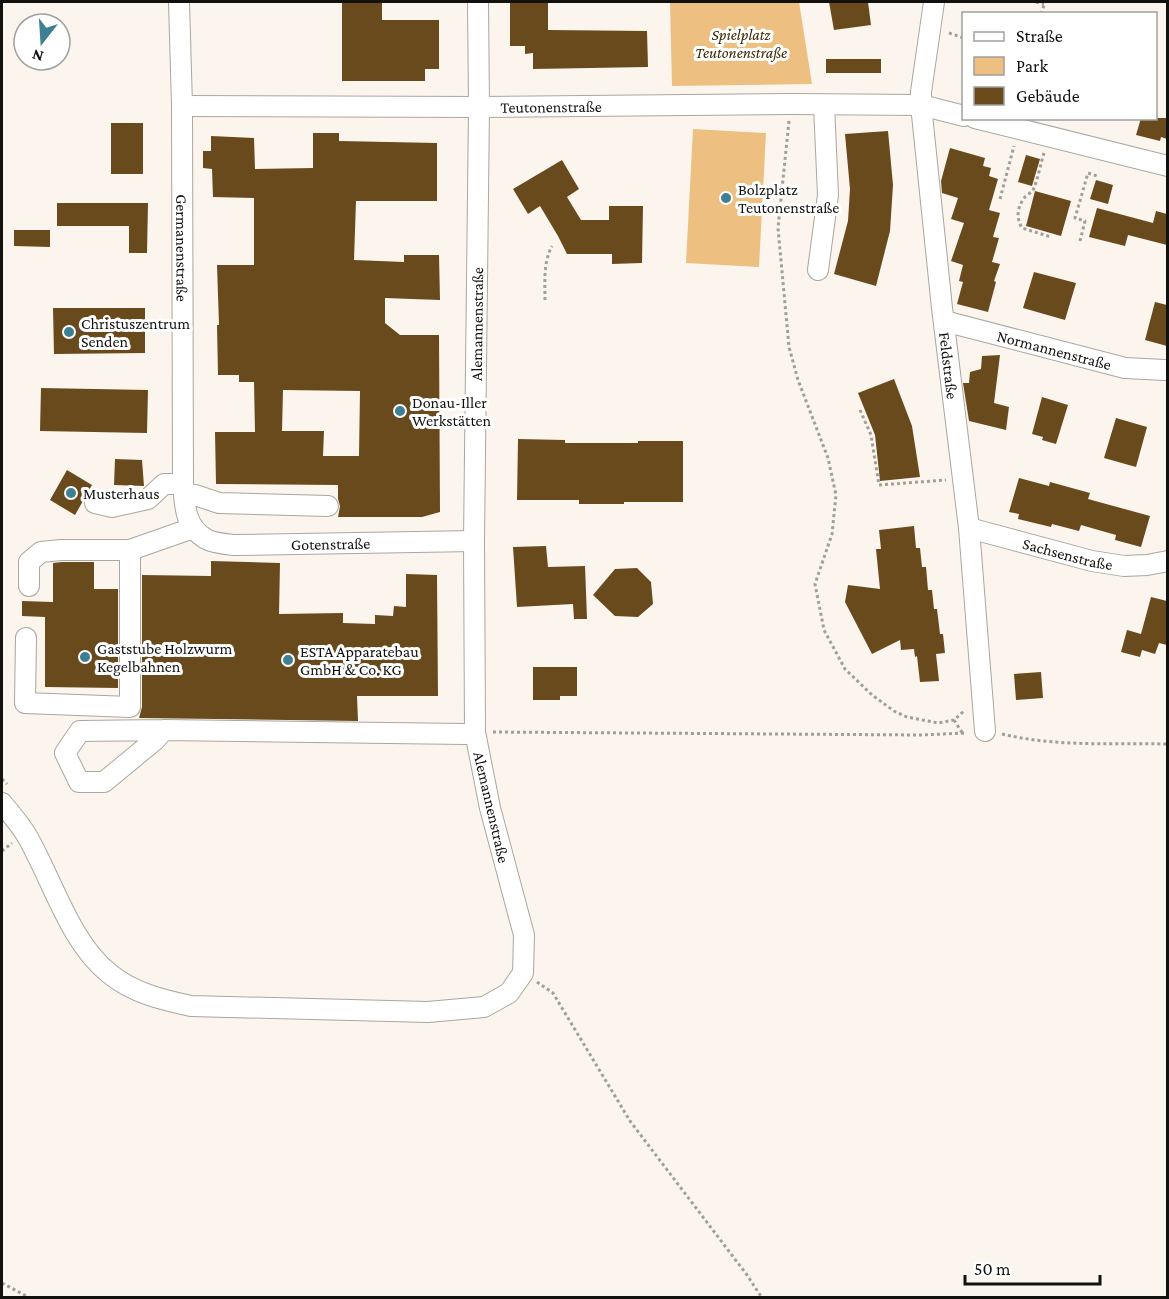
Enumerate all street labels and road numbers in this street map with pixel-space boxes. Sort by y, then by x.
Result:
street label: Teutonenstraße [500,98,602,116]
street label: Germanenstraße [173,194,191,302]
street label: Alemannenstraße [468,267,486,381]
street label: Normannenstraße [995,327,1113,373]
street label: Feldstraße [936,331,961,400]
street label: Gotenstraße [291,535,370,553]
street label: Sachsenstraße [1021,535,1114,573]
street label: Alemannenstraße [470,750,513,864]

